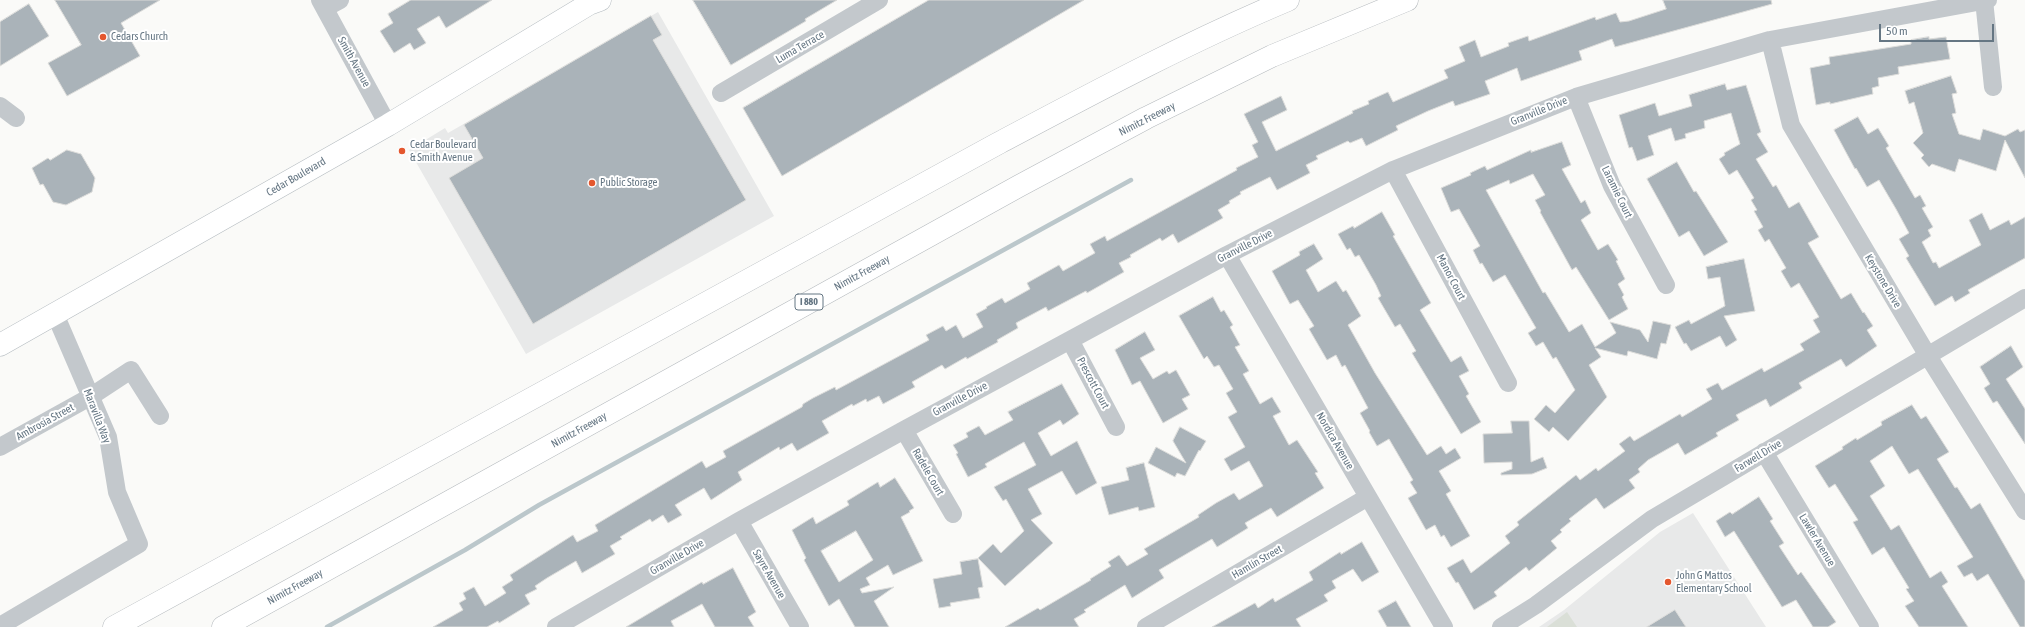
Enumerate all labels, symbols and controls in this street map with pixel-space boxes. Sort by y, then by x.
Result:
scale bar [1881,16,1996,42]
text: 50 m [1886,24,1908,38]
street label: Luma Terrace [773,28,827,66]
place label: Cedars Church [111,30,168,44]
marker: Cedars Church [98,32,108,42]
street label: Smith Avenue [335,35,373,89]
street label: Granville Drive [1509,94,1569,128]
street label: Nimitz Freeway [1117,99,1177,139]
place label: Cedar Boulevard & Smith Avenue [410,138,476,164]
marker: Cedar Boulevard & Smith Avenue [397,146,407,156]
street label: Cedar Boulevard [264,155,328,199]
street label: Laramie Court [1599,164,1635,220]
place label: Public Storage [600,176,657,190]
marker: Public Storage [587,178,597,188]
street label: Granville Drive [1215,227,1275,265]
street label: Nimitz Freeway [832,252,892,294]
street label: Manor Court [1434,252,1468,302]
street label: Keystone Drive [1862,252,1904,310]
road number: I 880 [795,294,823,310]
street label: Prescott Court [1074,355,1112,411]
street label: Granville Drive [930,379,990,419]
street label: Maravilla Way [81,387,113,445]
street label: Ambrosia Street [14,401,76,443]
street label: Nimitz Freeway [549,409,609,451]
street label: Nordica Avenue [1313,410,1357,472]
street label: Farwell Drive [1732,437,1784,475]
street label: Radele Court [909,446,947,498]
street label: Lawler Avenue [1796,511,1838,569]
street label: Granville Drive [648,536,706,578]
street label: Hamlin Street [1230,542,1284,582]
street label: Sayre Avenue [750,547,788,601]
street label: Nimitz Freeway [265,566,325,608]
place label: John G Mattos Elementary School [1676,569,1752,595]
marker: John G Mattos Elementary School [1663,577,1673,587]

